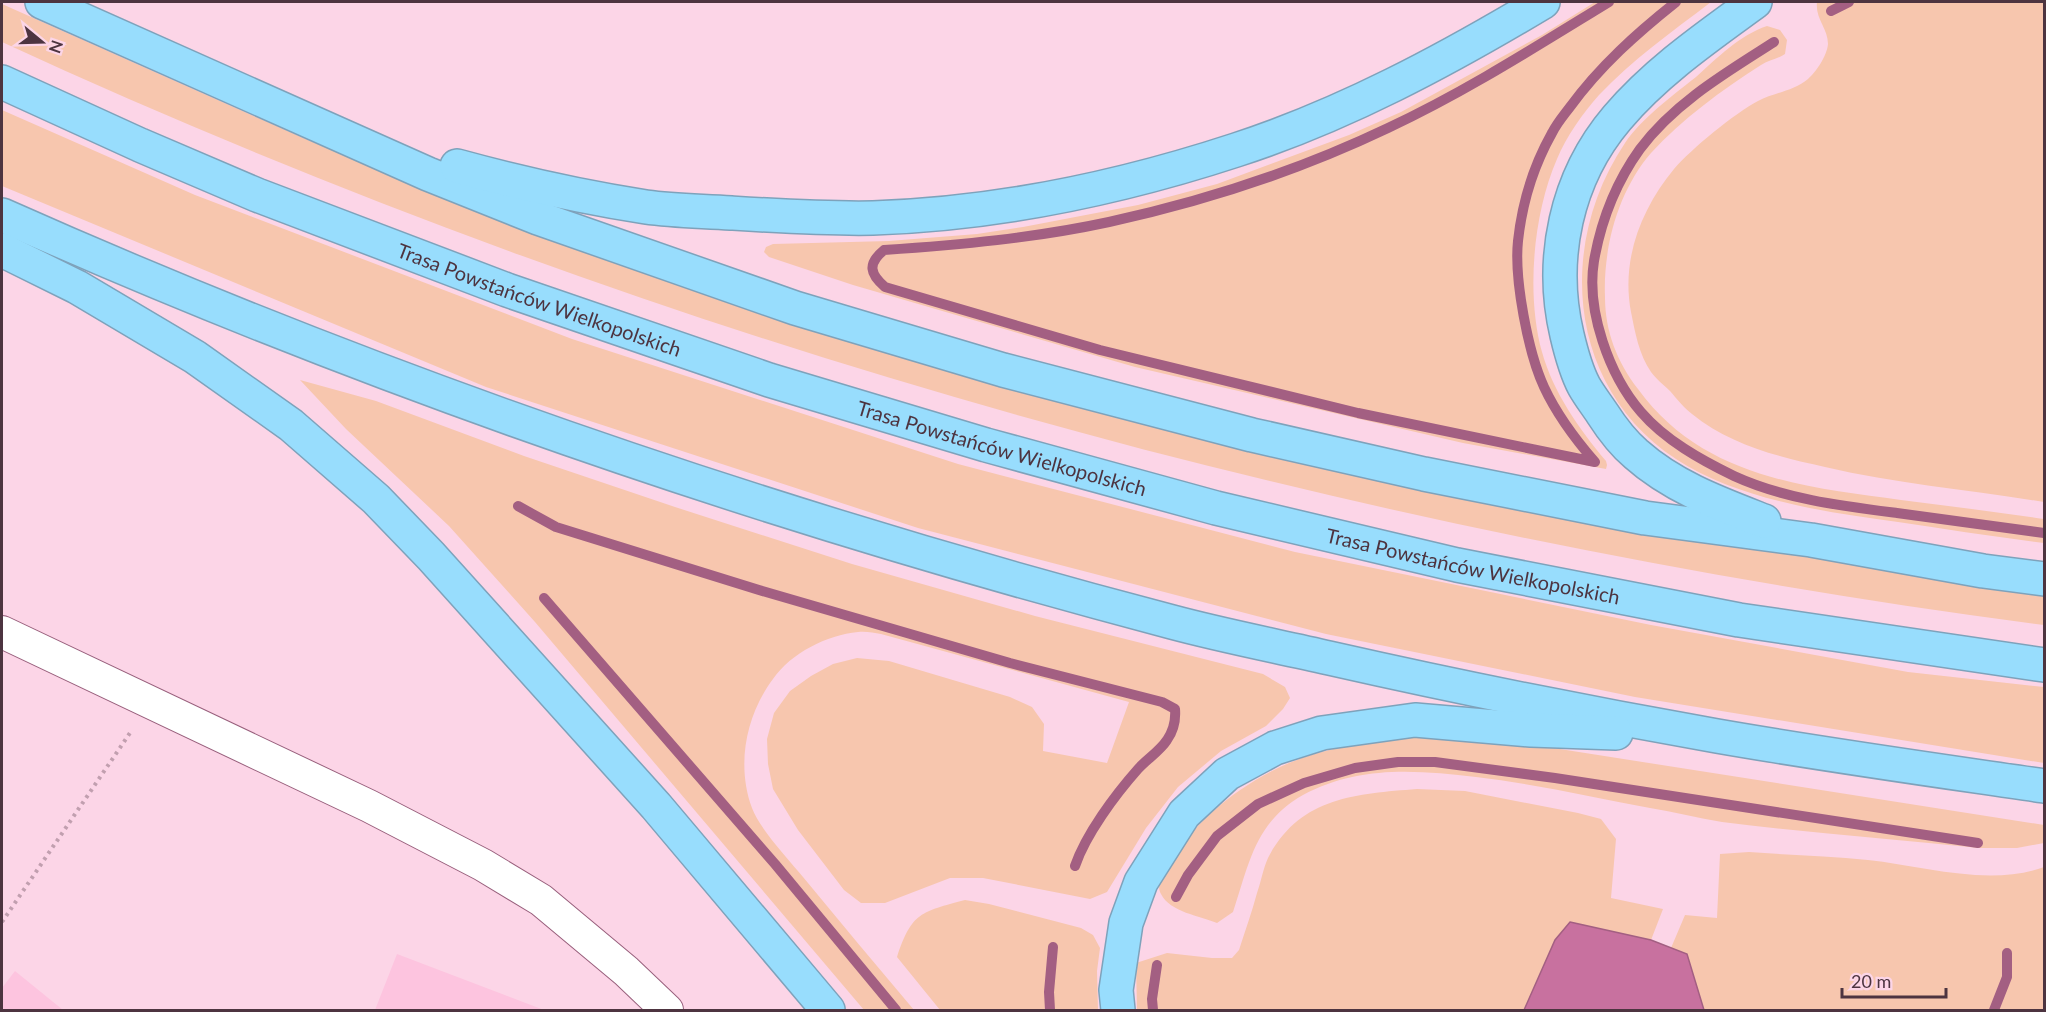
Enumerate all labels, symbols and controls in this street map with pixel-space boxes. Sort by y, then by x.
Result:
north arrow [12,12,72,72]
text: N [46,38,68,56]
street label: Trasa Powstańców Wielkopolskich [394,237,685,361]
street label: Trasa Powstańców Wielkopolskich [854,395,1149,500]
street label: Trasa Powstańców Wielkopolskich [1324,522,1622,609]
scale bar [1842,961,1946,999]
text: 20 m [1851,970,1891,992]

